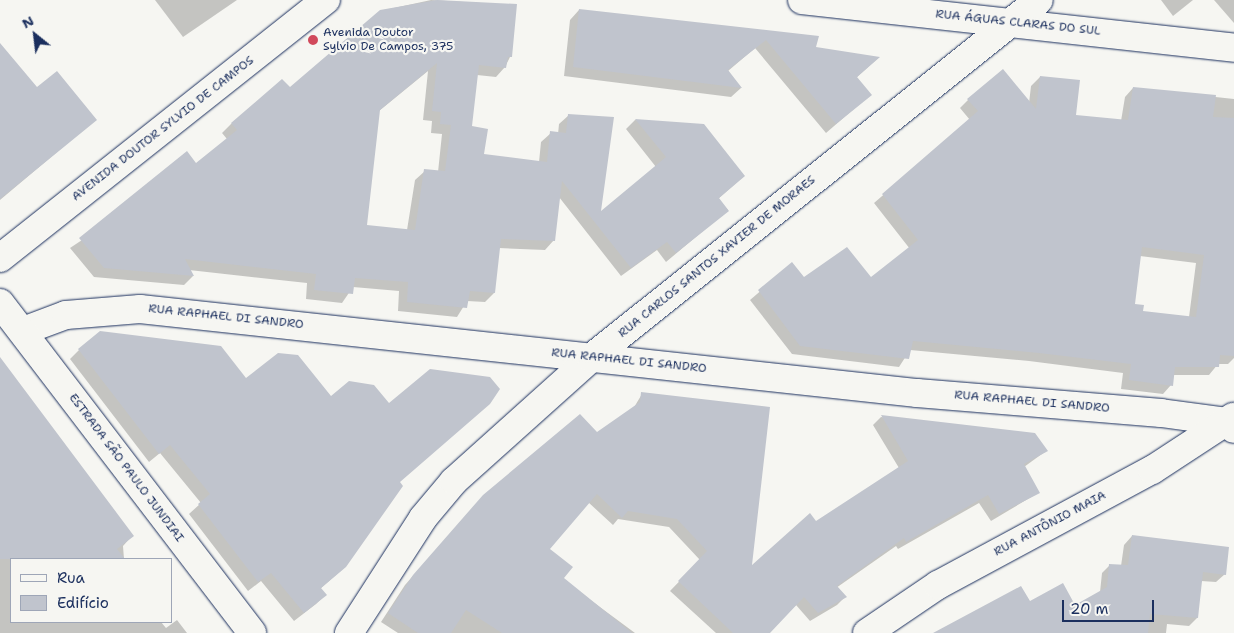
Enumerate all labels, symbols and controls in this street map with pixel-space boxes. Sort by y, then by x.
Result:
street label: RUA ÁGUAS CLARAS DO SUL [935,7,1101,39]
north arrow [10,10,60,60]
text: N [19,11,37,32]
place label: Avenida Doutor Sylvio De Campos, 375 [323,26,453,54]
marker: Avenida Doutor Sylvio De Campos, 375 [307,34,319,46]
street label: AVENIDA DOUTOR SYLVIO DE CAMPOS [69,53,257,205]
street label: RUA CARLOS SANTOS XAVIER DE MORAES [616,173,818,341]
street label: RUA RAPHAEL DI SANDRO [148,302,304,332]
street label: RUA RAPHAEL DI SANDRO [551,346,707,376]
street label: RUA RAPHAEL DI SANDRO [954,388,1110,416]
street label: ESTRADA SÃO PAULO JUNDIAI [66,391,186,545]
street label: RUA ANTÔNIO MAIA [992,488,1108,560]
legend [10,558,172,623]
text: Rua [57,568,85,588]
scale bar [1064,590,1156,622]
text: Edifício [57,593,109,613]
text: 20 m [1070,599,1109,619]

